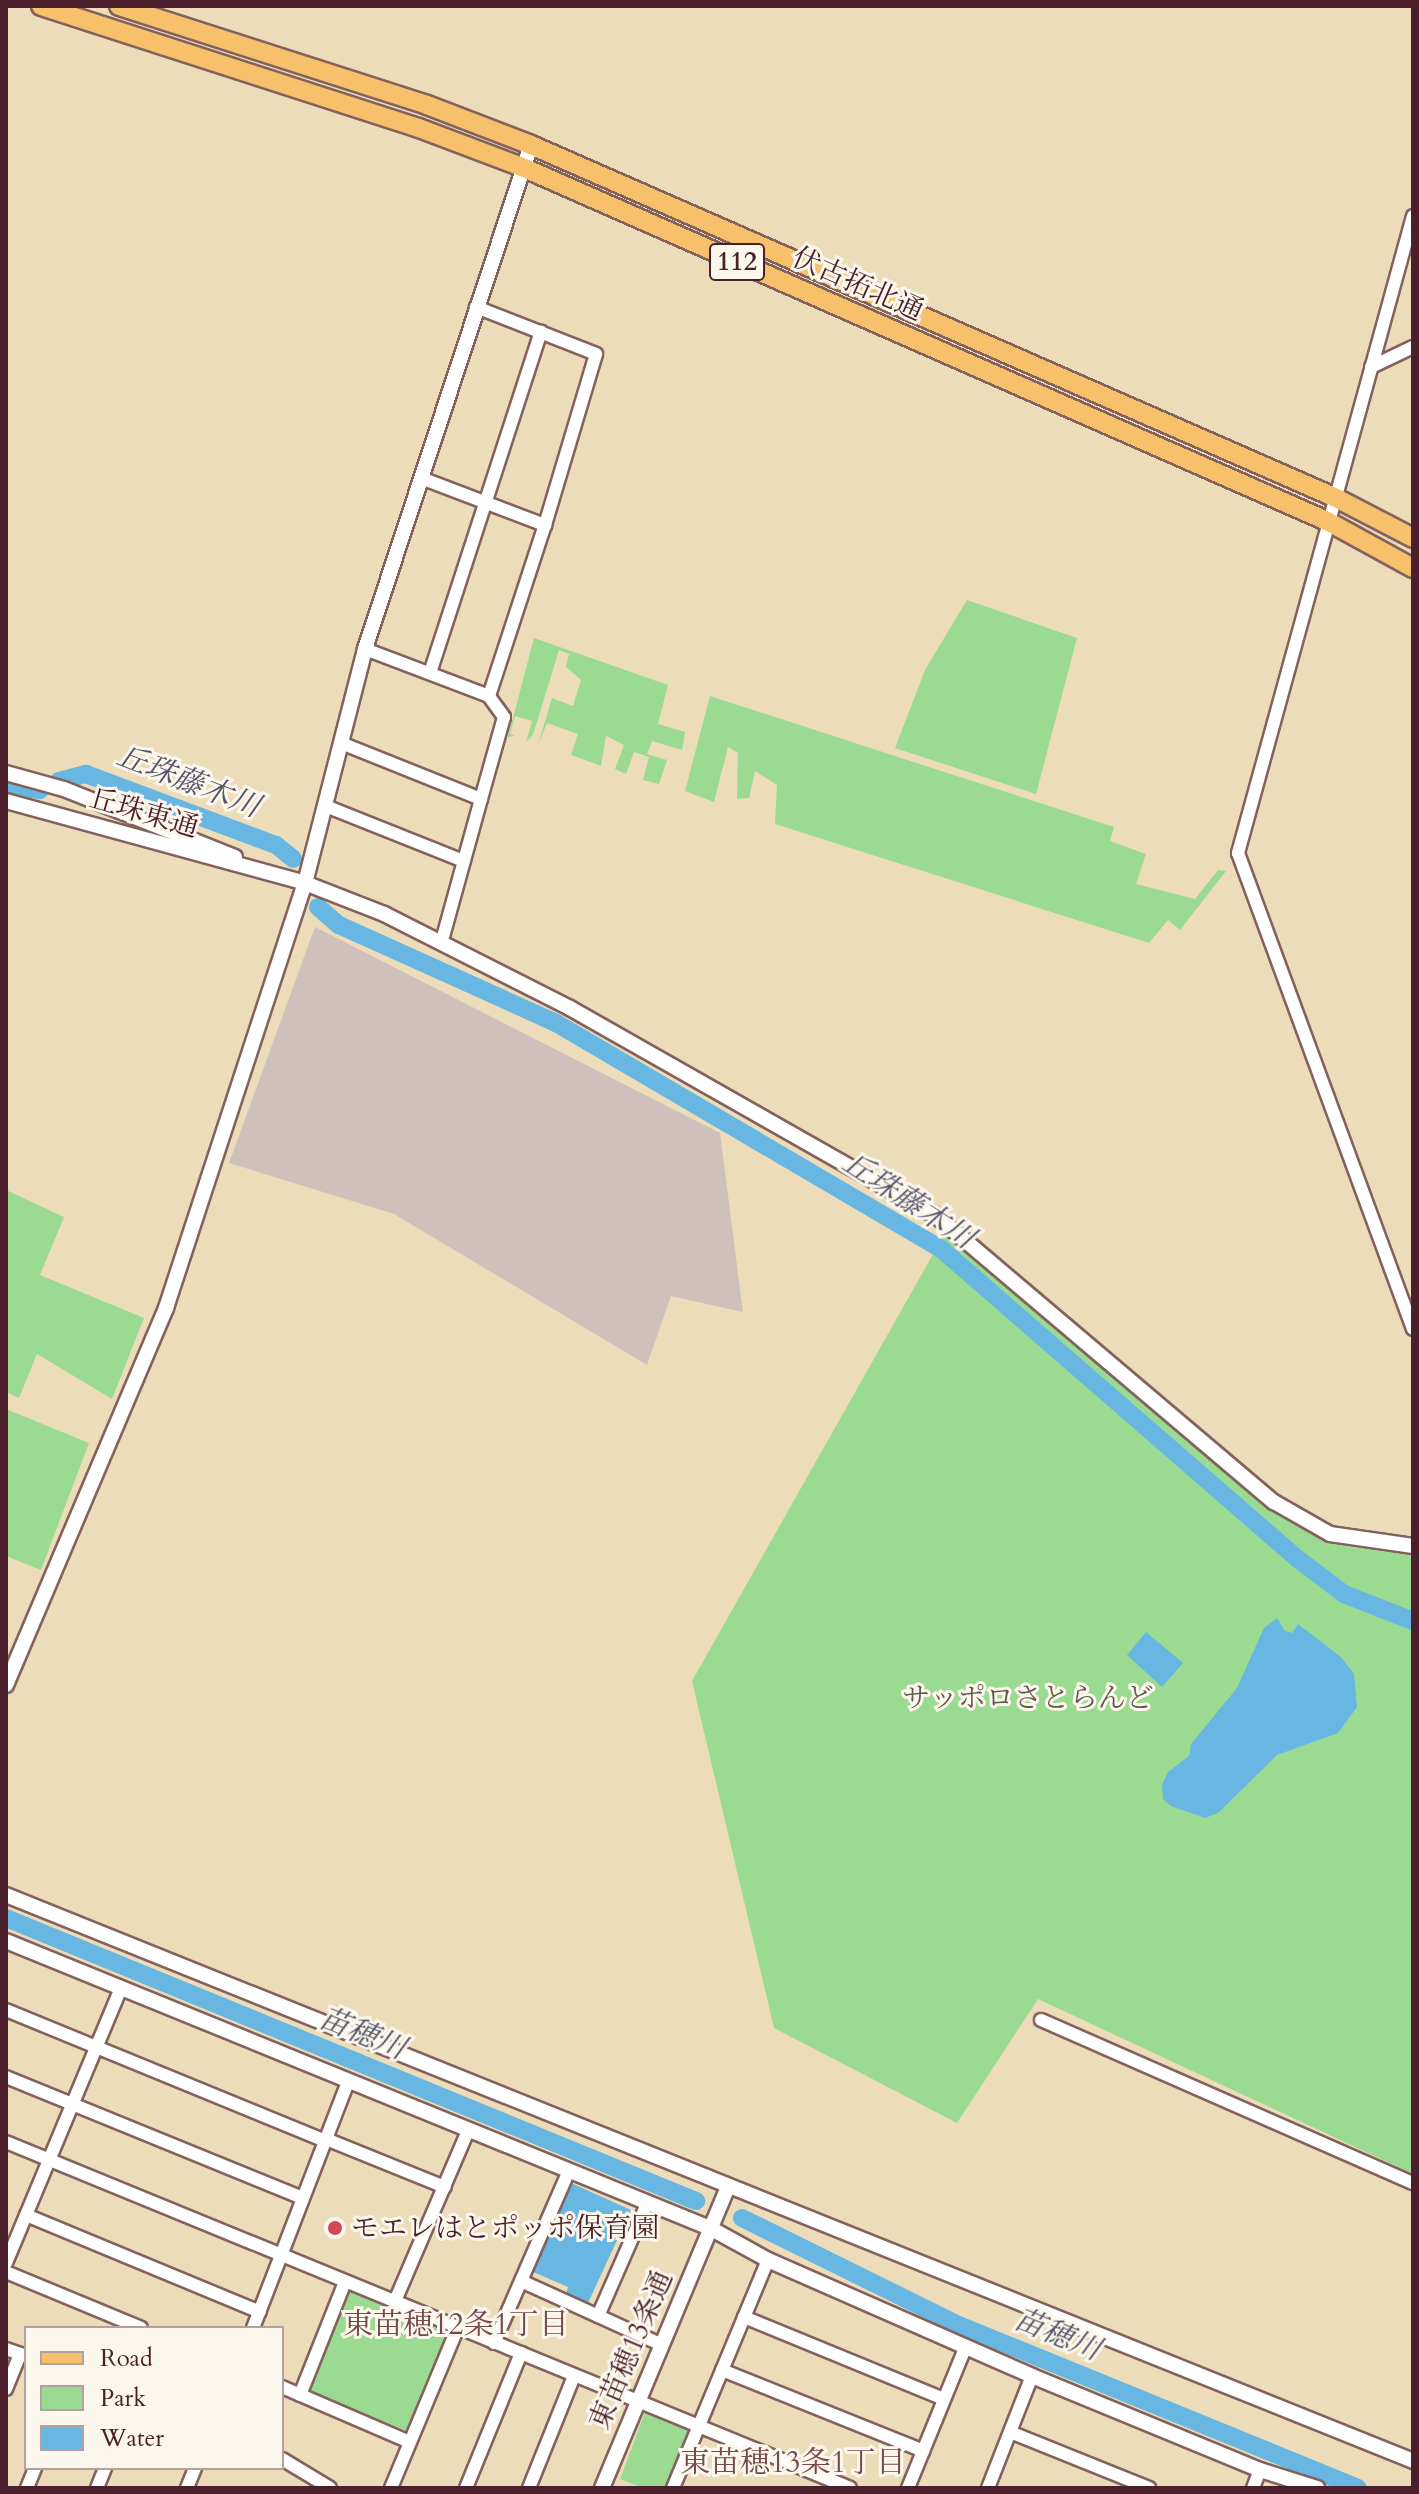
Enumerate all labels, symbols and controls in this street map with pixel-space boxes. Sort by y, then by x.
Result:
road number: 112 [709,240,765,284]
street label: 伏古拓北通 [787,240,929,328]
water label: 丘珠藤木川 [112,738,264,826]
street label: 丘珠東通 [86,781,202,845]
water label: 丘珠藤木川 [835,1145,981,1257]
park label: サッポロさとらんど [902,1681,1154,1715]
water label: 苗穂川 [314,2000,410,2068]
place label: モエレはとポッポ保育園 [351,2211,659,2245]
marker: モエレはとポッポ保育園 [326,2219,344,2237]
street label: 東苗穂13条通 [583,2266,679,2434]
water label: 苗穂川 [1009,2301,1105,2369]
district label: 東苗穂12条1丁目 [343,2307,569,2343]
legend [24,2326,284,2470]
text: Road [100,2342,153,2375]
text: Park [100,2382,146,2415]
text: Water [100,2422,164,2455]
district label: 東苗穂13条1丁目 [680,2445,906,2481]

